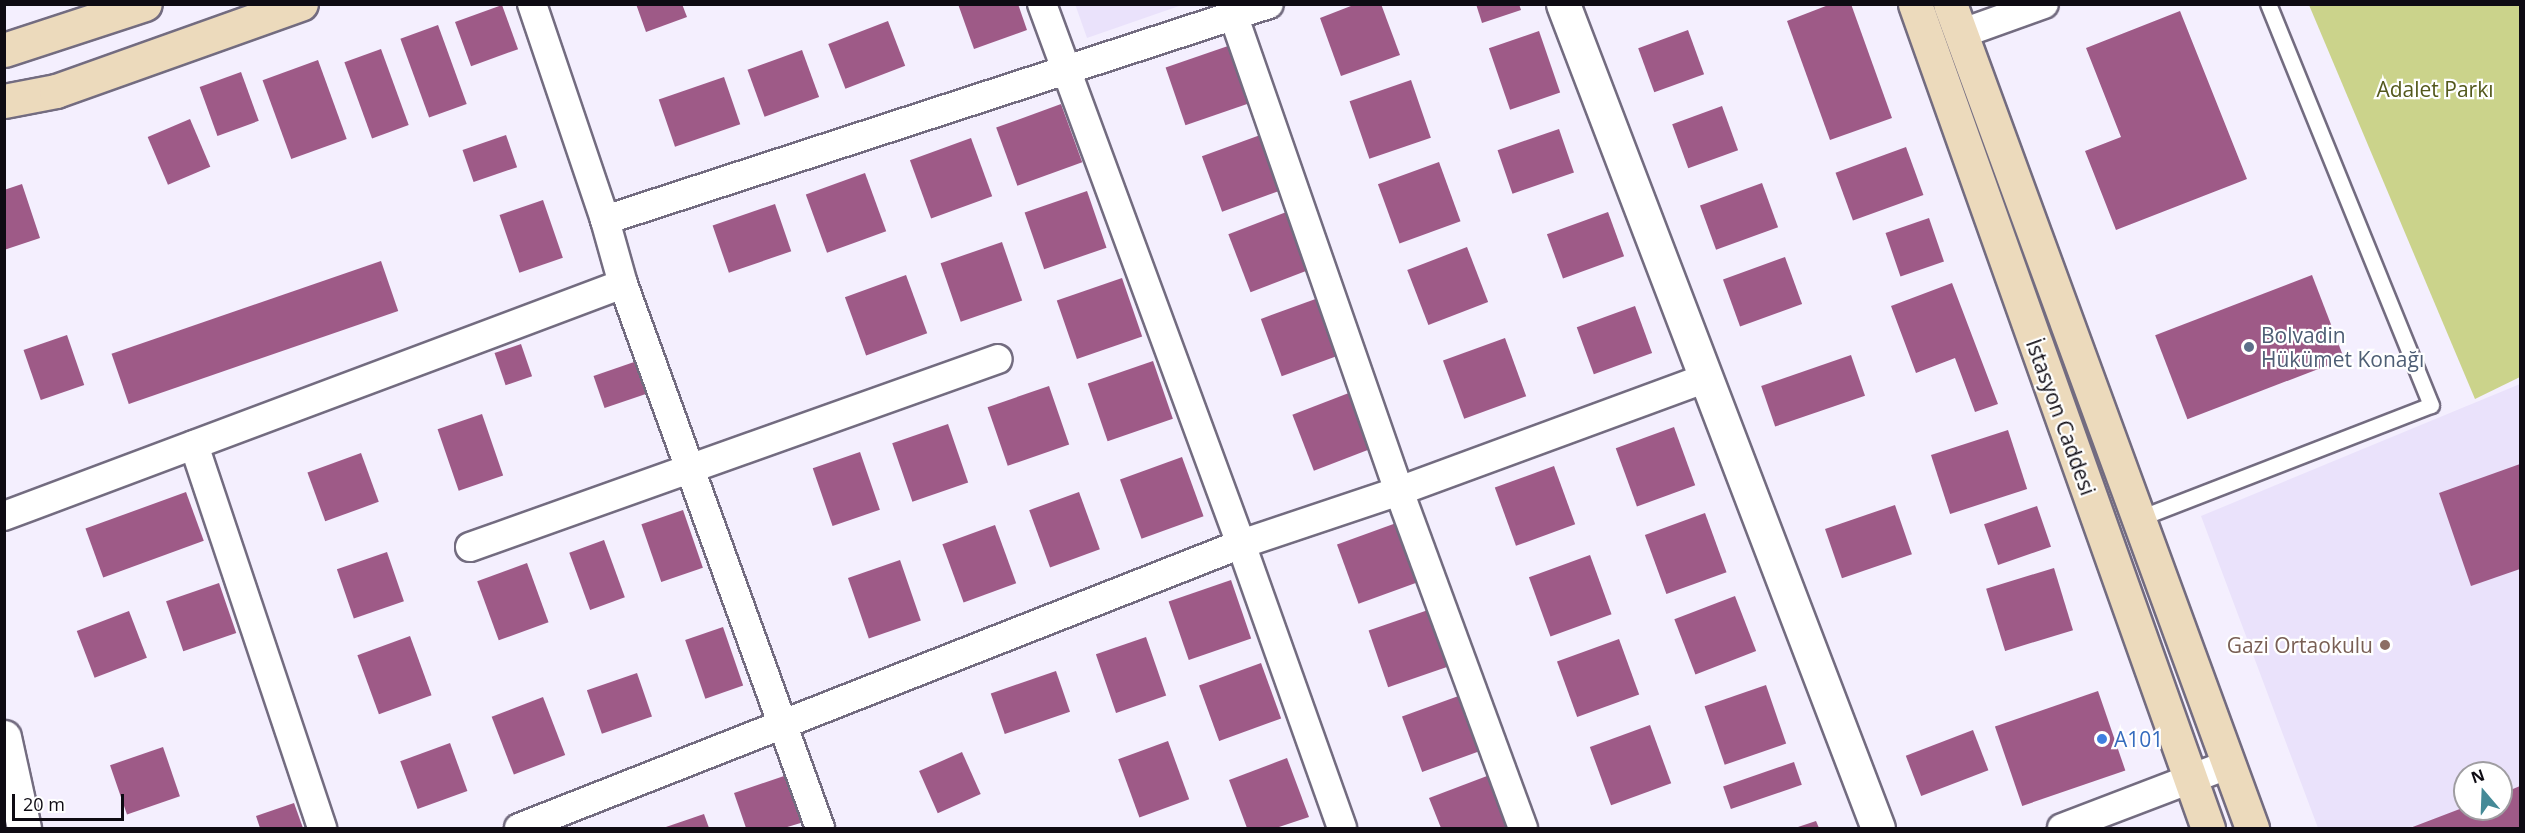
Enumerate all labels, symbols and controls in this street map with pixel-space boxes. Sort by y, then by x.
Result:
park label: Adalet Parkı [2376,76,2494,102]
place label: Bolvadin Hükümet Konağı [2261,322,2424,372]
street label: İstasyon Caddesi [2021,336,2101,498]
marker: Bolvadin Hükümet Konağı [2242,340,2256,354]
place label: Gazi Ortaokulu [2227,632,2373,658]
marker: Gazi Ortaokulu [2378,638,2392,652]
place label: A101 [2114,726,2163,752]
marker: A101 [2095,732,2109,746]
north arrow [2453,761,2513,821]
text: N [2468,763,2488,788]
scale bar [15,782,128,820]
text: 20 m [23,792,65,816]

